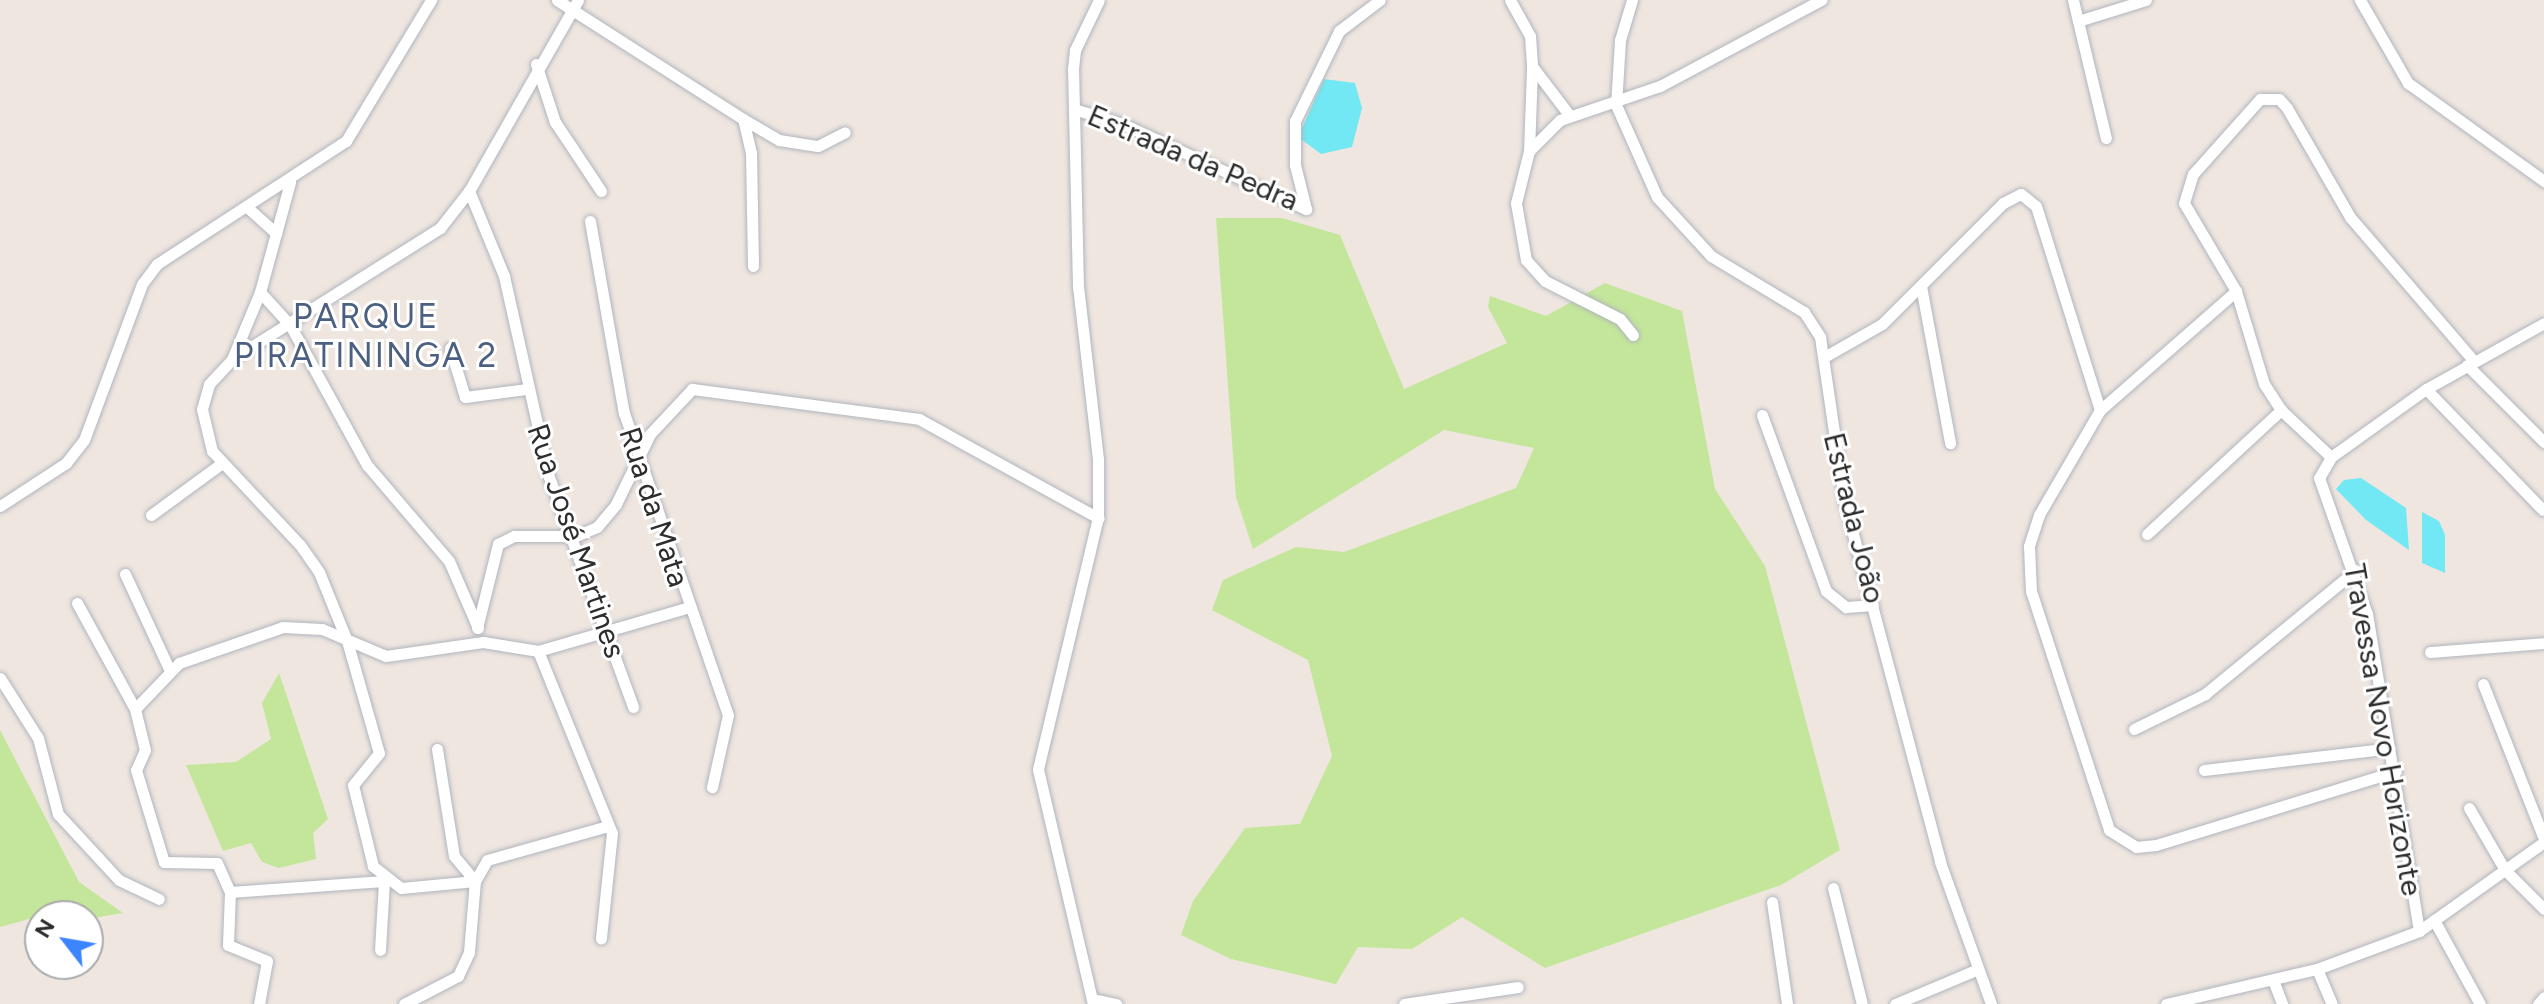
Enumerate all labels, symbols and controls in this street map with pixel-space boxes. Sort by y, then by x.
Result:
street label: Estrada da Pedra [1082,97,1304,219]
district label: PARQUE PIRATININGA 2 [234,296,498,376]
street label: Rua José Martines [519,419,633,663]
street label: Rua da Mata [611,423,697,591]
street label: Estrada João [1815,429,1893,607]
street label: Travessa Novo Horizonte [2336,561,2430,899]
north arrow [24,900,104,980]
text: N [29,914,61,943]

